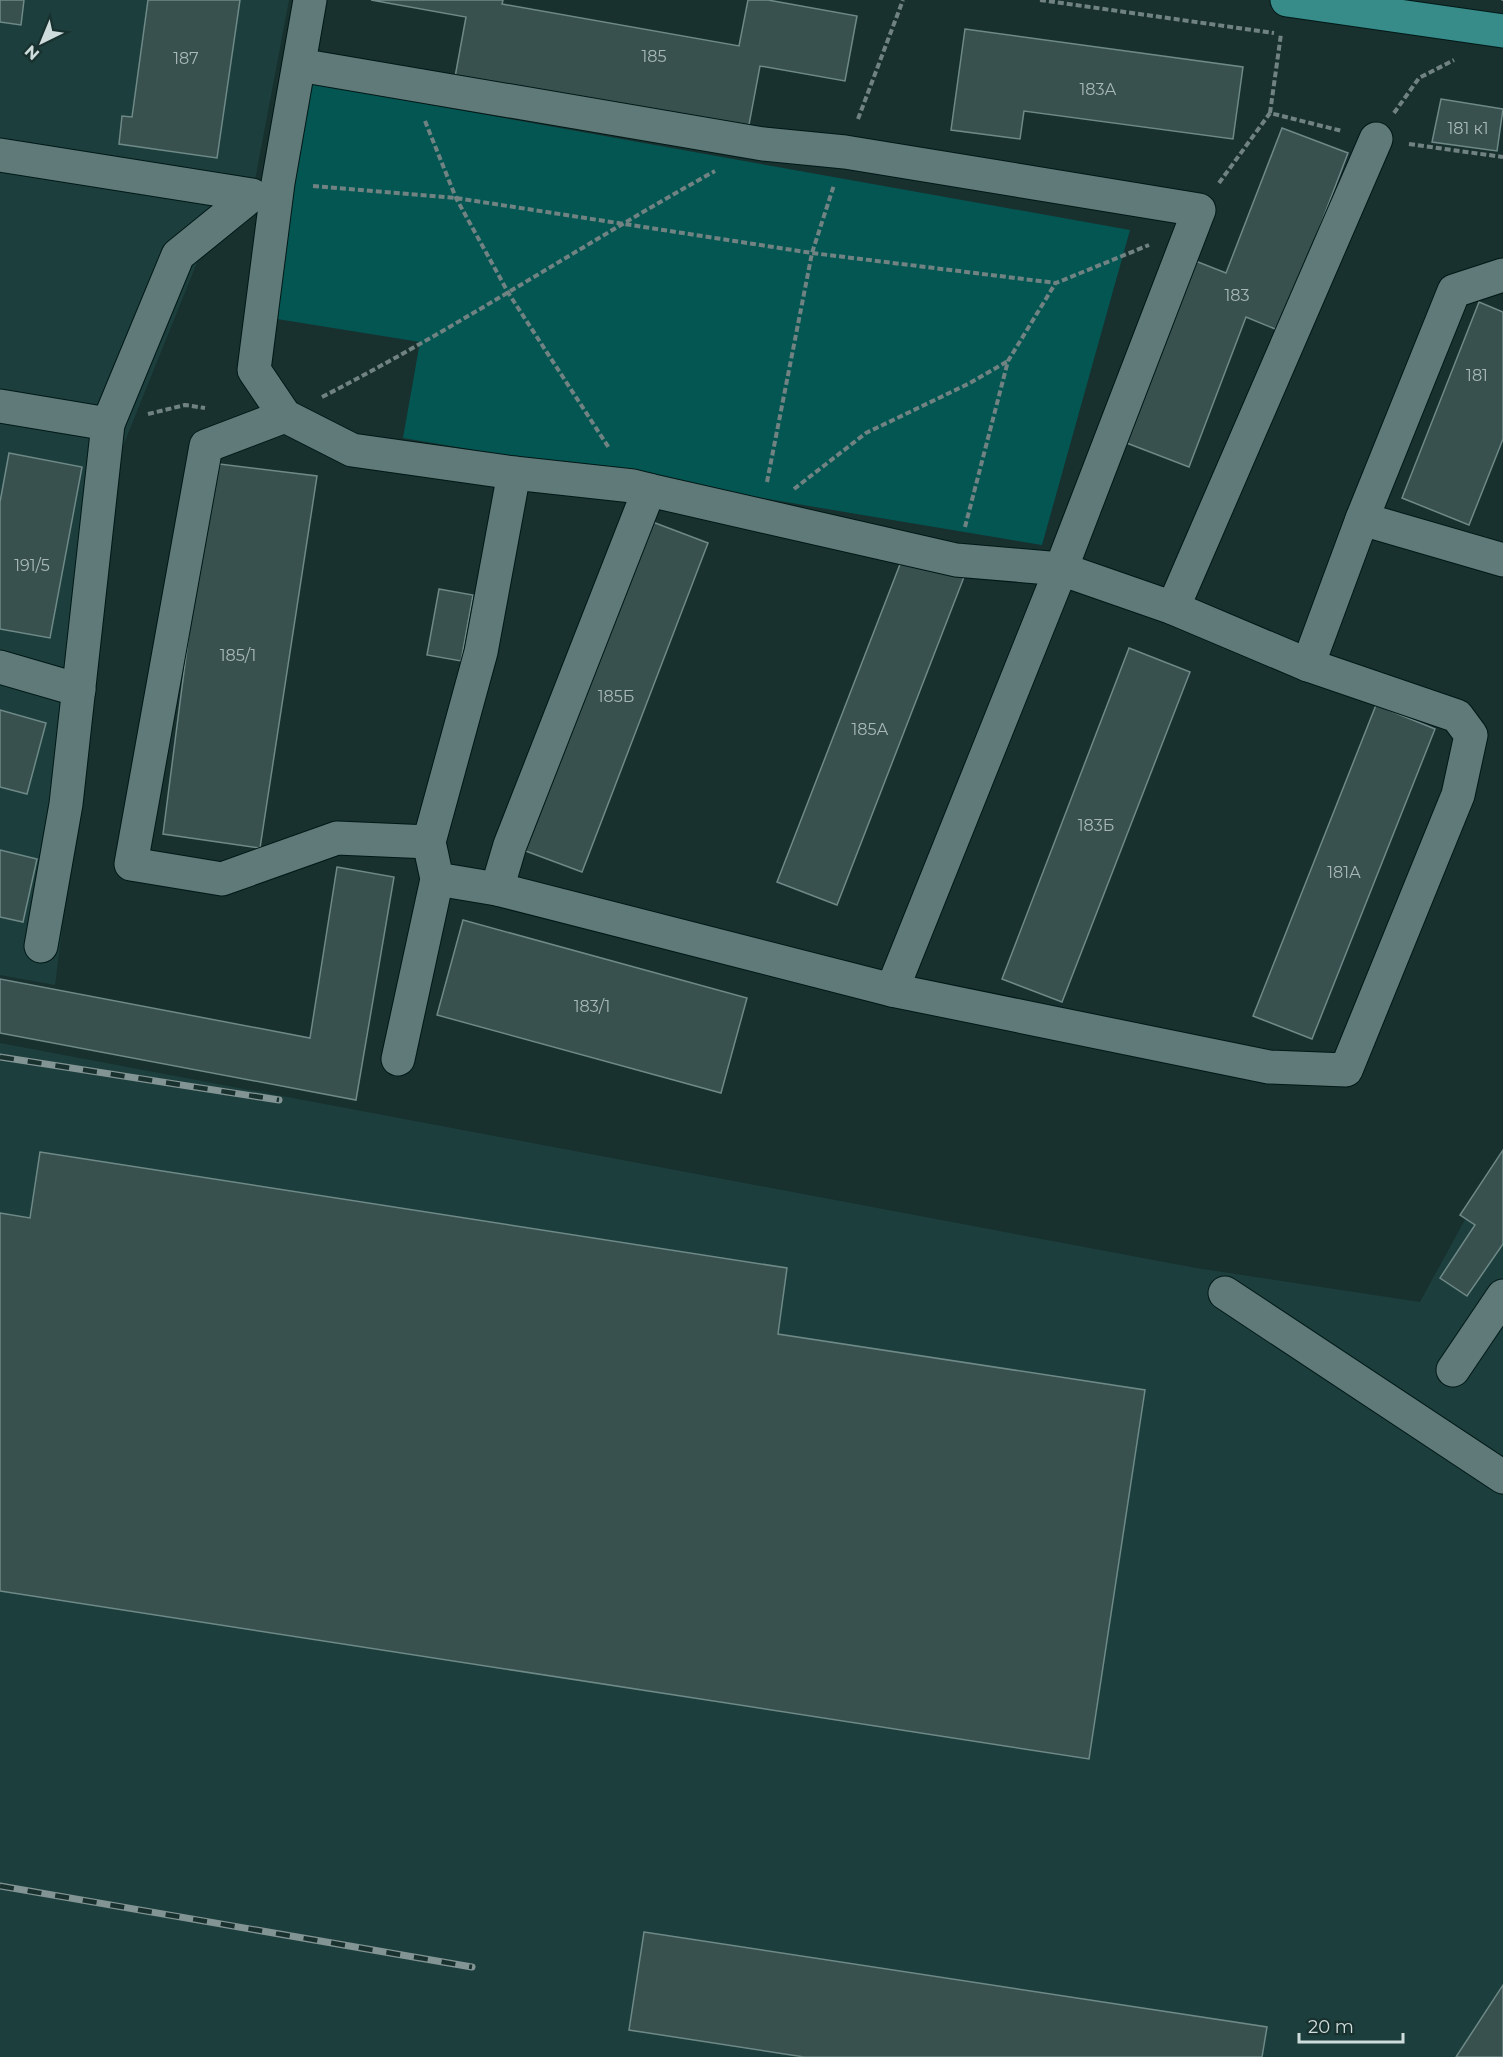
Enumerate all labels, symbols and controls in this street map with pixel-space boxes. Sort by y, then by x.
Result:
north arrow [12,12,72,72]
text: N [21,41,43,64]
house number: 185 [641,47,667,66]
house number: 187 [173,49,199,68]
house number: 183А [1080,80,1117,99]
house number: 181 к1 [1447,119,1489,138]
house number: 183 [1224,286,1250,305]
house number: 181 [1466,366,1488,385]
house number: 191/5 [14,556,50,575]
house number: 185/1 [220,646,256,665]
house number: 185Б [598,687,634,706]
house number: 185А [852,720,889,739]
house number: 183Б [1078,816,1114,835]
house number: 181А [1327,863,1361,882]
house number: 183/1 [574,997,610,1016]
scale bar [1299,2006,1402,2044]
text: 20 m [1308,2016,1354,2038]

